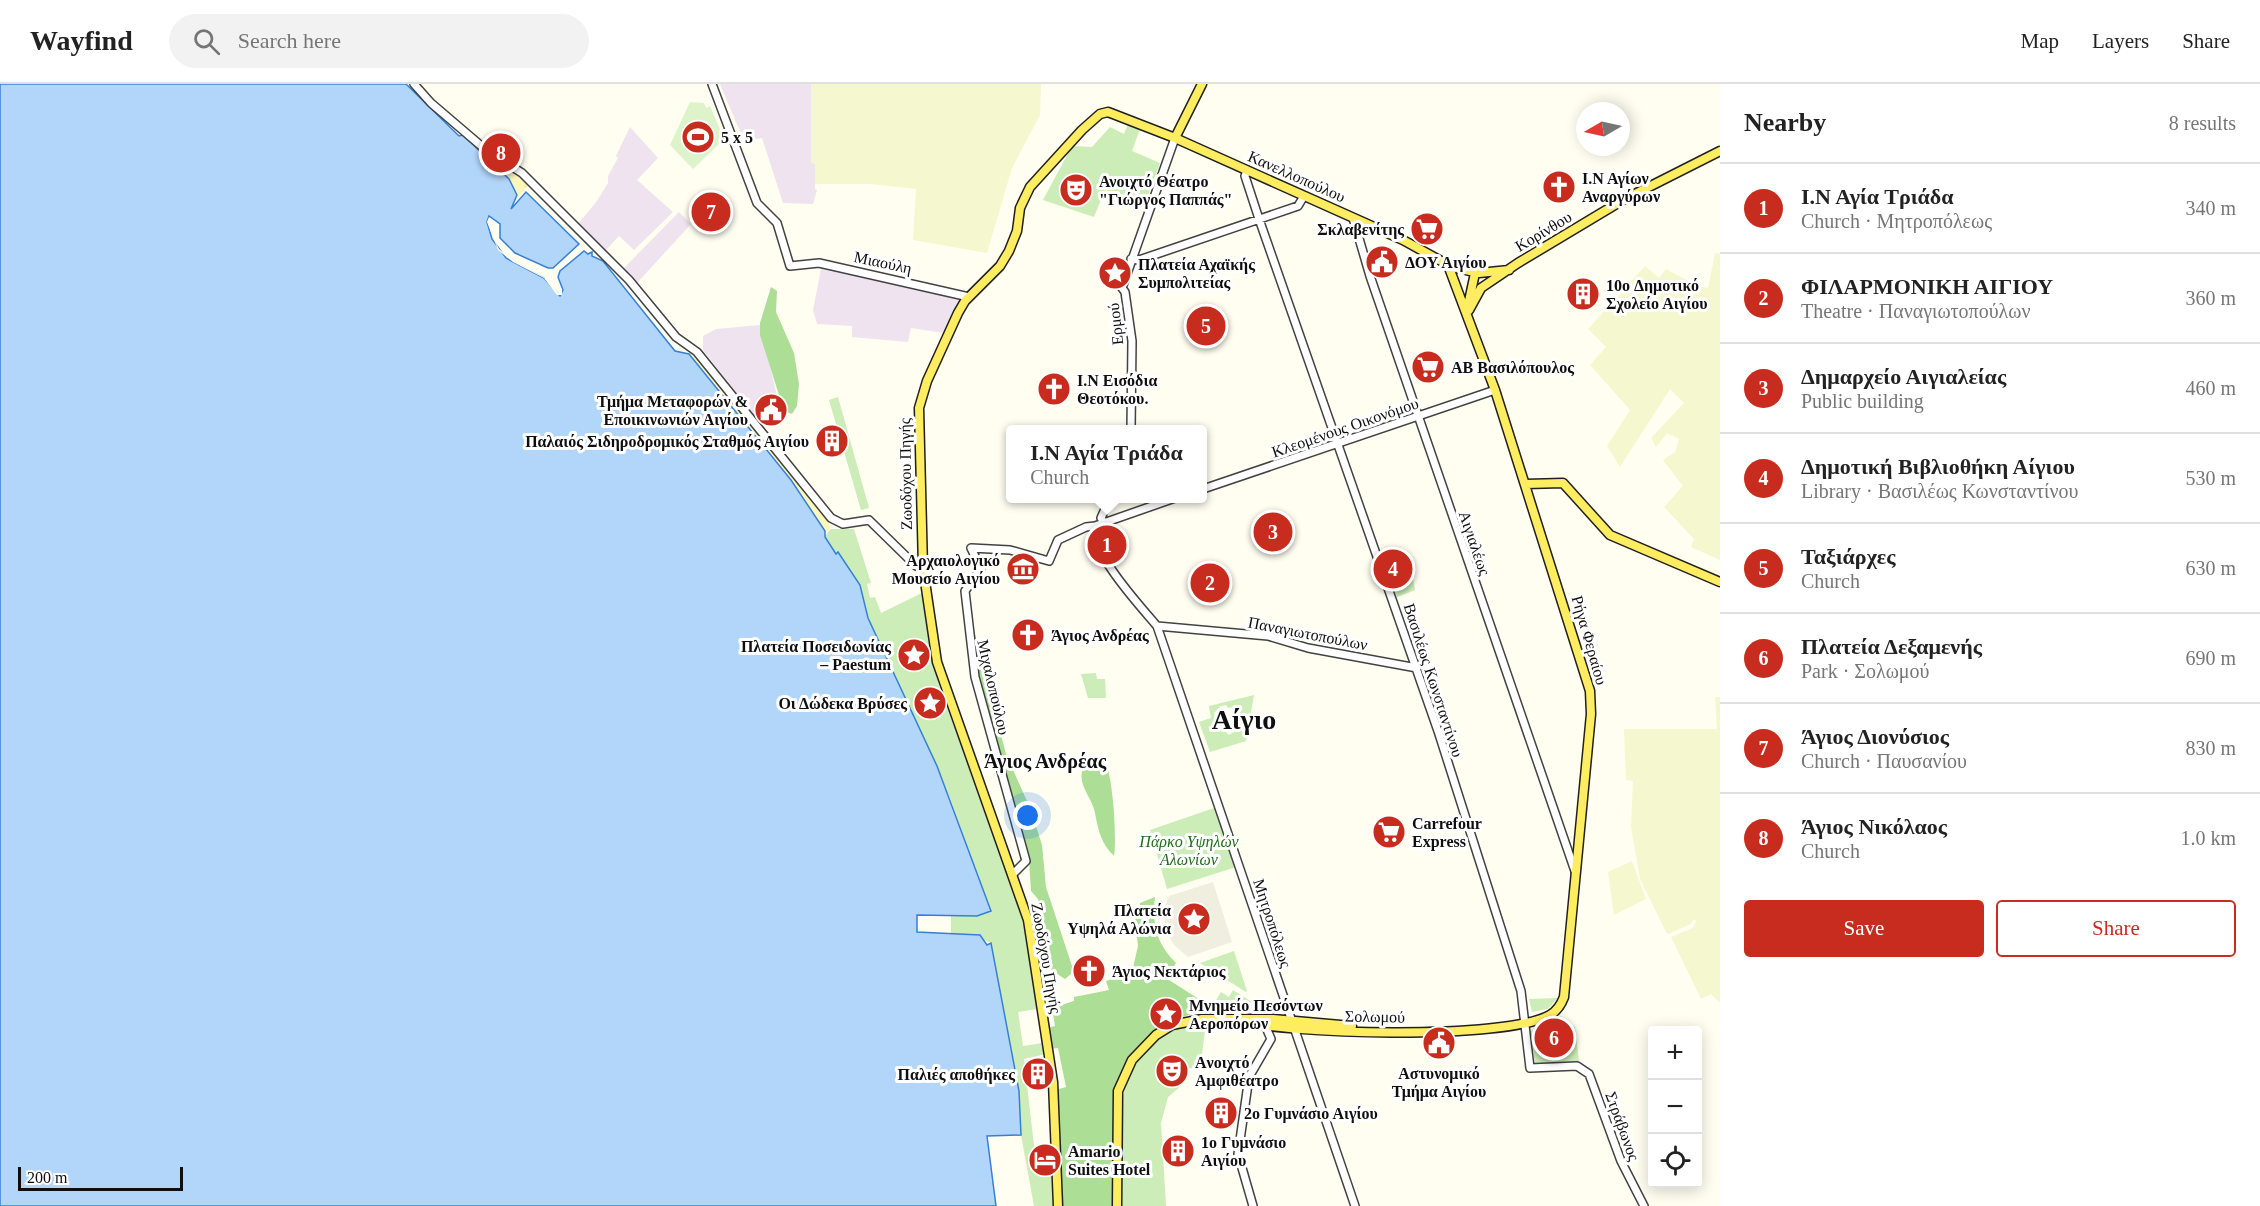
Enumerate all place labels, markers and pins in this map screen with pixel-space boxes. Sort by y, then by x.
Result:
sports icon: 5 x 5 [680,119,716,155]
place label: 5 x 5 [721,129,753,146]
pin: 8 [482,130,520,176]
church icon: Ι.Ν Αγίων Αναργύρων [1541,169,1577,205]
place label: Ι.Ν Αγίων Αναργύρων [1582,170,1660,206]
theatre icon: Ανοιχτό Θέατρο "Γιώργος Παππάς" [1058,172,1094,208]
place label: Ανοιχτό Θέατρο "Γιώργος Παππάς" [1099,173,1232,209]
pin: 7 [692,190,730,234]
supermarket icon: Σκλαβενίτης [1409,211,1445,247]
place label: Σκλαβενίτης [1317,221,1404,239]
public building icon: ΔΟΥ Αιγίου [1364,244,1400,280]
place label: ΔΟΥ Αιγίου [1405,254,1487,272]
place icon: Πλατεία Αχαϊκής Συμπολιτείας [1097,255,1133,291]
place label: Πλατεία Αχαϊκής Συμπολιτείας [1138,256,1255,292]
building icon: 10o Δημοτικό Σχολείο Αιγίου [1565,276,1601,312]
place label: 10o Δημοτικό Σχολείο Αιγίου [1606,277,1707,313]
pin: 5 [1186,304,1226,348]
supermarket icon: ΑΒ Βασιλόπουλος [1410,349,1446,385]
place label: ΑΒ Βασιλόπουλος [1451,359,1574,377]
church icon: Ι.Ν Εισόδια Θεοτόκου. [1036,371,1072,407]
place label: Ι.Ν Εισόδια Θεοτόκου. [1077,372,1157,407]
public building icon: Τμήμα Μεταφορών & Εποικινωνιών Αιγίου [753,392,789,428]
place label: Τμήμα Μεταφορών & Εποικινωνιών Αιγίου [597,393,748,429]
building icon: Παλαιός Σιδηροδρομικός Σταθμός Αιγίου [814,423,850,459]
place label: Παλαιός Σιδηροδρομικός Σταθμός Αιγίου [525,433,809,451]
pin: 3 [1254,510,1292,554]
pin: 1 [1088,522,1126,568]
pin: 4 [1374,546,1412,592]
museum icon: Αρχαιολογικό Μουσείο Αιγίου [1005,551,1041,587]
place label: Αρχαιολογικό Μουσείο Αιγίου [892,552,1000,588]
pin: 2 [1190,560,1230,606]
church icon: Άγιος Ανδρέας [1010,617,1046,653]
place label: Άγιος Ανδρέας [1051,627,1149,645]
place icon: Πλατεία Ποσειδωνίας – Paestum [896,637,932,673]
place label: Πλατεία Ποσειδωνίας – Paestum [741,638,892,673]
place icon: Οι Δώδεκα Βρύσες [912,685,948,721]
place label: Οι Δώδεκα Βρύσες [778,695,907,713]
supermarket icon: Carrefour Express [1371,814,1407,850]
place label: Carrefour Express [1412,815,1482,851]
place icon: Πλατεία Υψηλά Αλώνια [1176,901,1212,937]
place label: Πλατεία Υψηλά Αλώνια [1067,902,1171,938]
church icon: Άγιος Νεκτάριος [1071,953,1107,989]
place label: Άγιος Νεκτάριος [1112,963,1226,981]
place icon: Μνημείο Πεσόντων Αεροπόρων [1148,996,1184,1032]
place label: Μνημείο Πεσόντων Αεροπόρων [1189,997,1323,1033]
pin: 6 [1534,1016,1574,1060]
public building icon: Αστυνομικό Τμήμα Αιγίου [1421,1025,1457,1061]
theatre icon: Aνοιχτό Aμφιθέατρο [1154,1053,1190,1089]
place label: Aνοιχτό Aμφιθέατρο [1195,1054,1279,1090]
building icon: Παλιές αποθήκες [1020,1056,1056,1092]
place label: Αστυνομικό Τμήμα Αιγίου [1392,1065,1486,1101]
place label: Παλιές αποθήκες [898,1066,1015,1084]
building icon: 2ο Γυμνάσιο Αιγίου [1203,1095,1239,1131]
place label: 2ο Γυμνάσιο Αιγίου [1244,1105,1378,1123]
building icon: 1ο Γυμνάσιο Αιγίου [1160,1133,1196,1169]
place label: 1ο Γυμνάσιο Αιγίου [1201,1134,1286,1170]
hotel icon: Amario Suites Hotel [1027,1142,1063,1178]
place label: Amario Suites Hotel [1068,1143,1151,1178]

